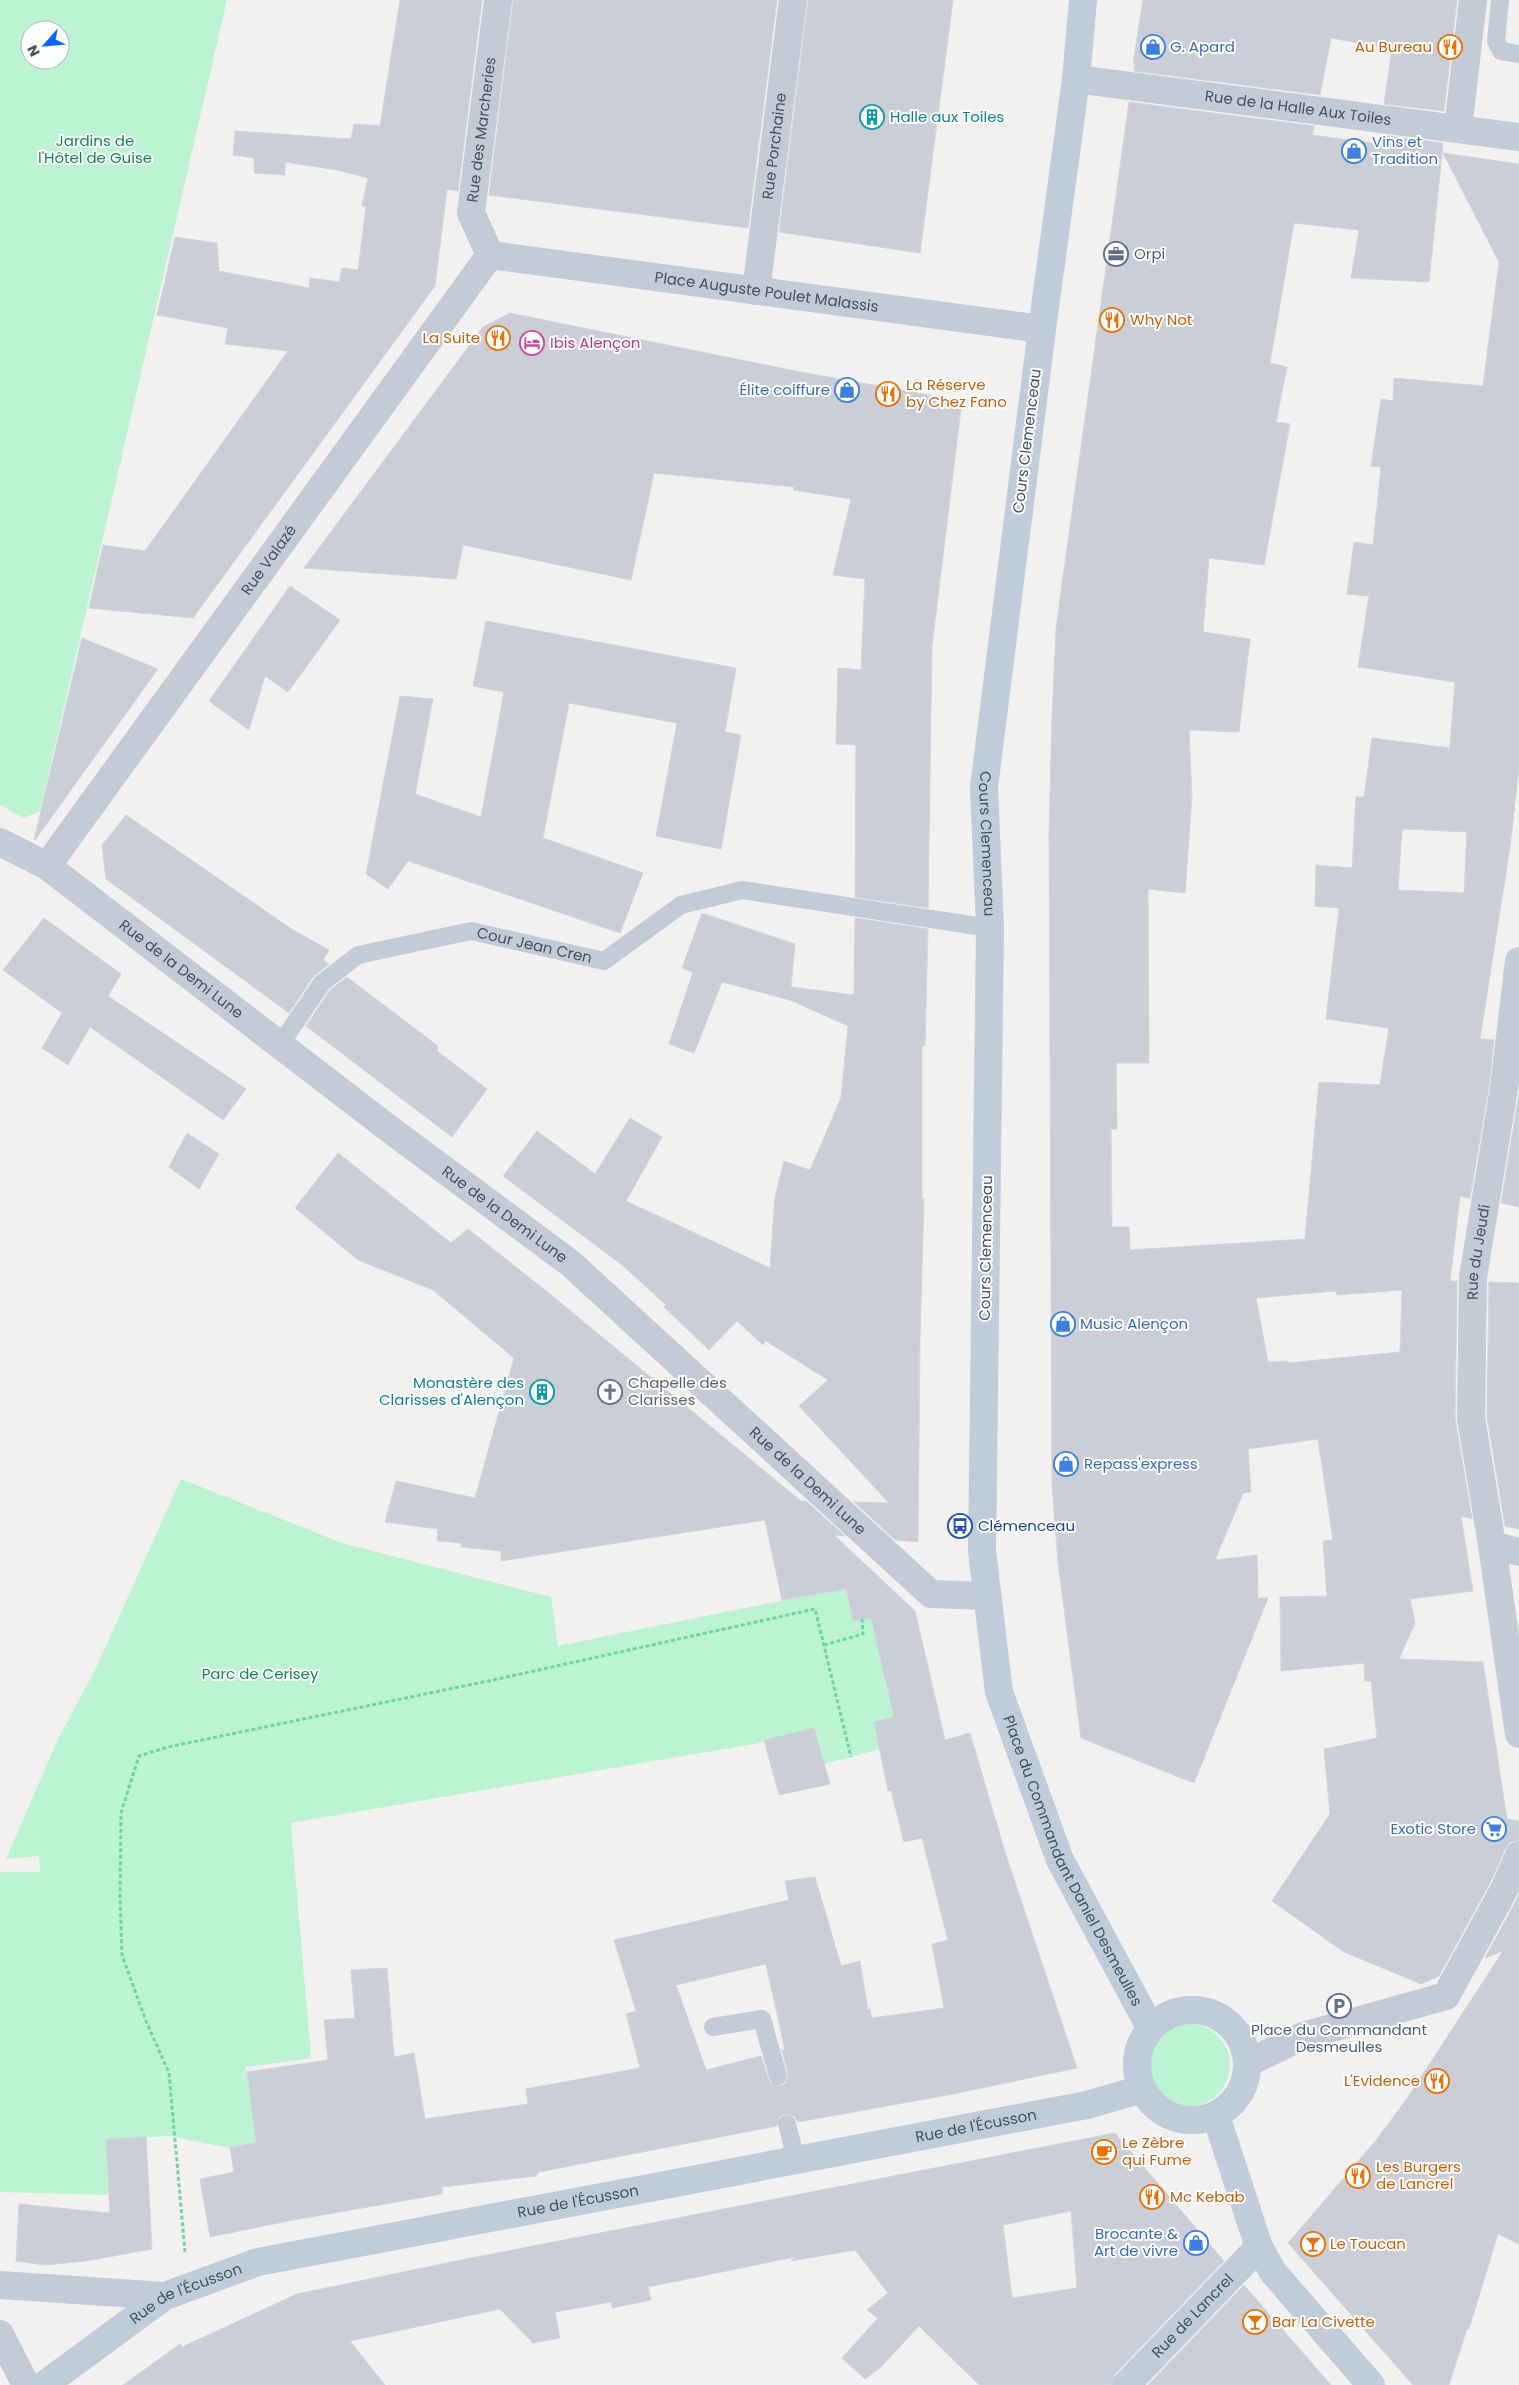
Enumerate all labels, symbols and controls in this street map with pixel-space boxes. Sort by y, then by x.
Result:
north arrow [20,20,70,70]
shop icon: G. Apard [1140,34,1166,60]
restaurant icon: Au Bureau [1437,34,1463,60]
place label: G. Apard [1170,36,1235,57]
place label: Au Bureau [1355,36,1432,57]
text: N [22,42,45,60]
street label: Rue des Marcheries [461,56,501,204]
street label: Rue de la Halle Aux Toiles [1204,85,1393,130]
street label: Rue Porchaine [757,91,791,201]
building icon: Halle aux Toiles [859,104,885,130]
place label: Halle aux Toiles [890,106,1005,127]
park label: Jardins de l'Hôtel de Guise [38,130,152,168]
place label: Vins et Tradition [1372,131,1438,169]
shop icon: Vins et Tradition [1341,138,1367,164]
office icon: Orpi [1103,241,1129,267]
place label: Orpi [1134,243,1165,264]
street label: Place Auguste Poulet Malassis [653,266,880,317]
restaurant icon: Why Not [1099,307,1125,333]
place label: Why Not [1130,309,1192,330]
restaurant icon: La Suite [485,325,511,351]
place label: La Suite [423,327,480,348]
hotel icon: Ibis Alençon [519,330,545,356]
place label: Ibis Alençon [550,332,640,353]
street label: Cours Clemenceau [1007,368,1046,514]
place label: La Réserve by Chez Fano [906,374,1007,412]
shop icon: Élite coiffure [834,377,860,403]
place label: Élite coiffure [739,379,830,400]
restaurant icon: La Réserve by Chez Fano [875,381,901,407]
street label: Rue Valazé [236,520,301,599]
street label: Cours Clemenceau [974,770,1000,917]
street label: Rue de la Demi Lune [115,914,248,1023]
street label: Cour Jean Cren [475,922,594,968]
street label: Rue de la Demi Lune [438,1161,572,1268]
street label: Cours Clemenceau [974,1175,997,1321]
street label: Rue du Jeudi [1461,1203,1495,1300]
shop icon: Music Alençon [1050,1311,1076,1337]
place label: Music Alençon [1080,1313,1188,1334]
place label: Monastère des Clarisses d'Alençon [379,1372,524,1410]
place label: Chapelle des Clarisses [628,1372,727,1410]
building icon: Monastère des Clarisses d'Alençon [529,1379,555,1405]
church icon: Chapelle des Clarisses [597,1379,623,1405]
street label: Rue de la Demi Lune [745,1422,871,1540]
shop icon: Repass'express [1053,1451,1079,1477]
place label: Repass'express [1084,1453,1198,1474]
bus stop icon: Clémenceau [947,1513,973,1539]
place label: Clémenceau [978,1515,1075,1536]
park label: Parc de Cerisey [202,1663,319,1684]
street label: Place du Commandant Daniel Desmeulles [998,1712,1148,2010]
supermarket icon: Exotic Store [1481,1816,1507,1842]
place label: Exotic Store [1390,1818,1476,1839]
parking icon: Place du Commandant Desmeulles [1326,1993,1352,2019]
place label: Place du Commandant Desmeulles [1251,2019,1427,2057]
restaurant icon: L'Evidence [1424,2068,1450,2094]
place label: L'Evidence [1344,2070,1420,2091]
street label: Rue de l'Écusson [914,2104,1038,2147]
place label: Le Zèbre qui Fume [1122,2132,1191,2170]
cafe icon: Le Zèbre qui Fume [1091,2139,1117,2165]
place label: Les Burgers de Lancrel [1376,2156,1461,2194]
restaurant icon: Les Burgers de Lancrel [1345,2163,1371,2189]
street label: Rue de l'Écusson [516,2179,640,2223]
restaurant icon: Mc Kebab [1139,2184,1165,2210]
place label: Mc Kebab [1170,2186,1245,2207]
place label: Brocante & Art de vivre [1094,2223,1178,2261]
shop icon: Brocante & Art de vivre [1183,2230,1209,2256]
bar icon: Le Toucan [1300,2231,1326,2257]
place label: Le Toucan [1330,2233,1406,2254]
street label: Rue de l'Écusson [125,2258,245,2329]
street label: Rue de Lancrel [1147,2269,1238,2362]
bar icon: Bar La Civette [1242,2309,1268,2335]
place label: Bar La Civette [1272,2311,1375,2332]

